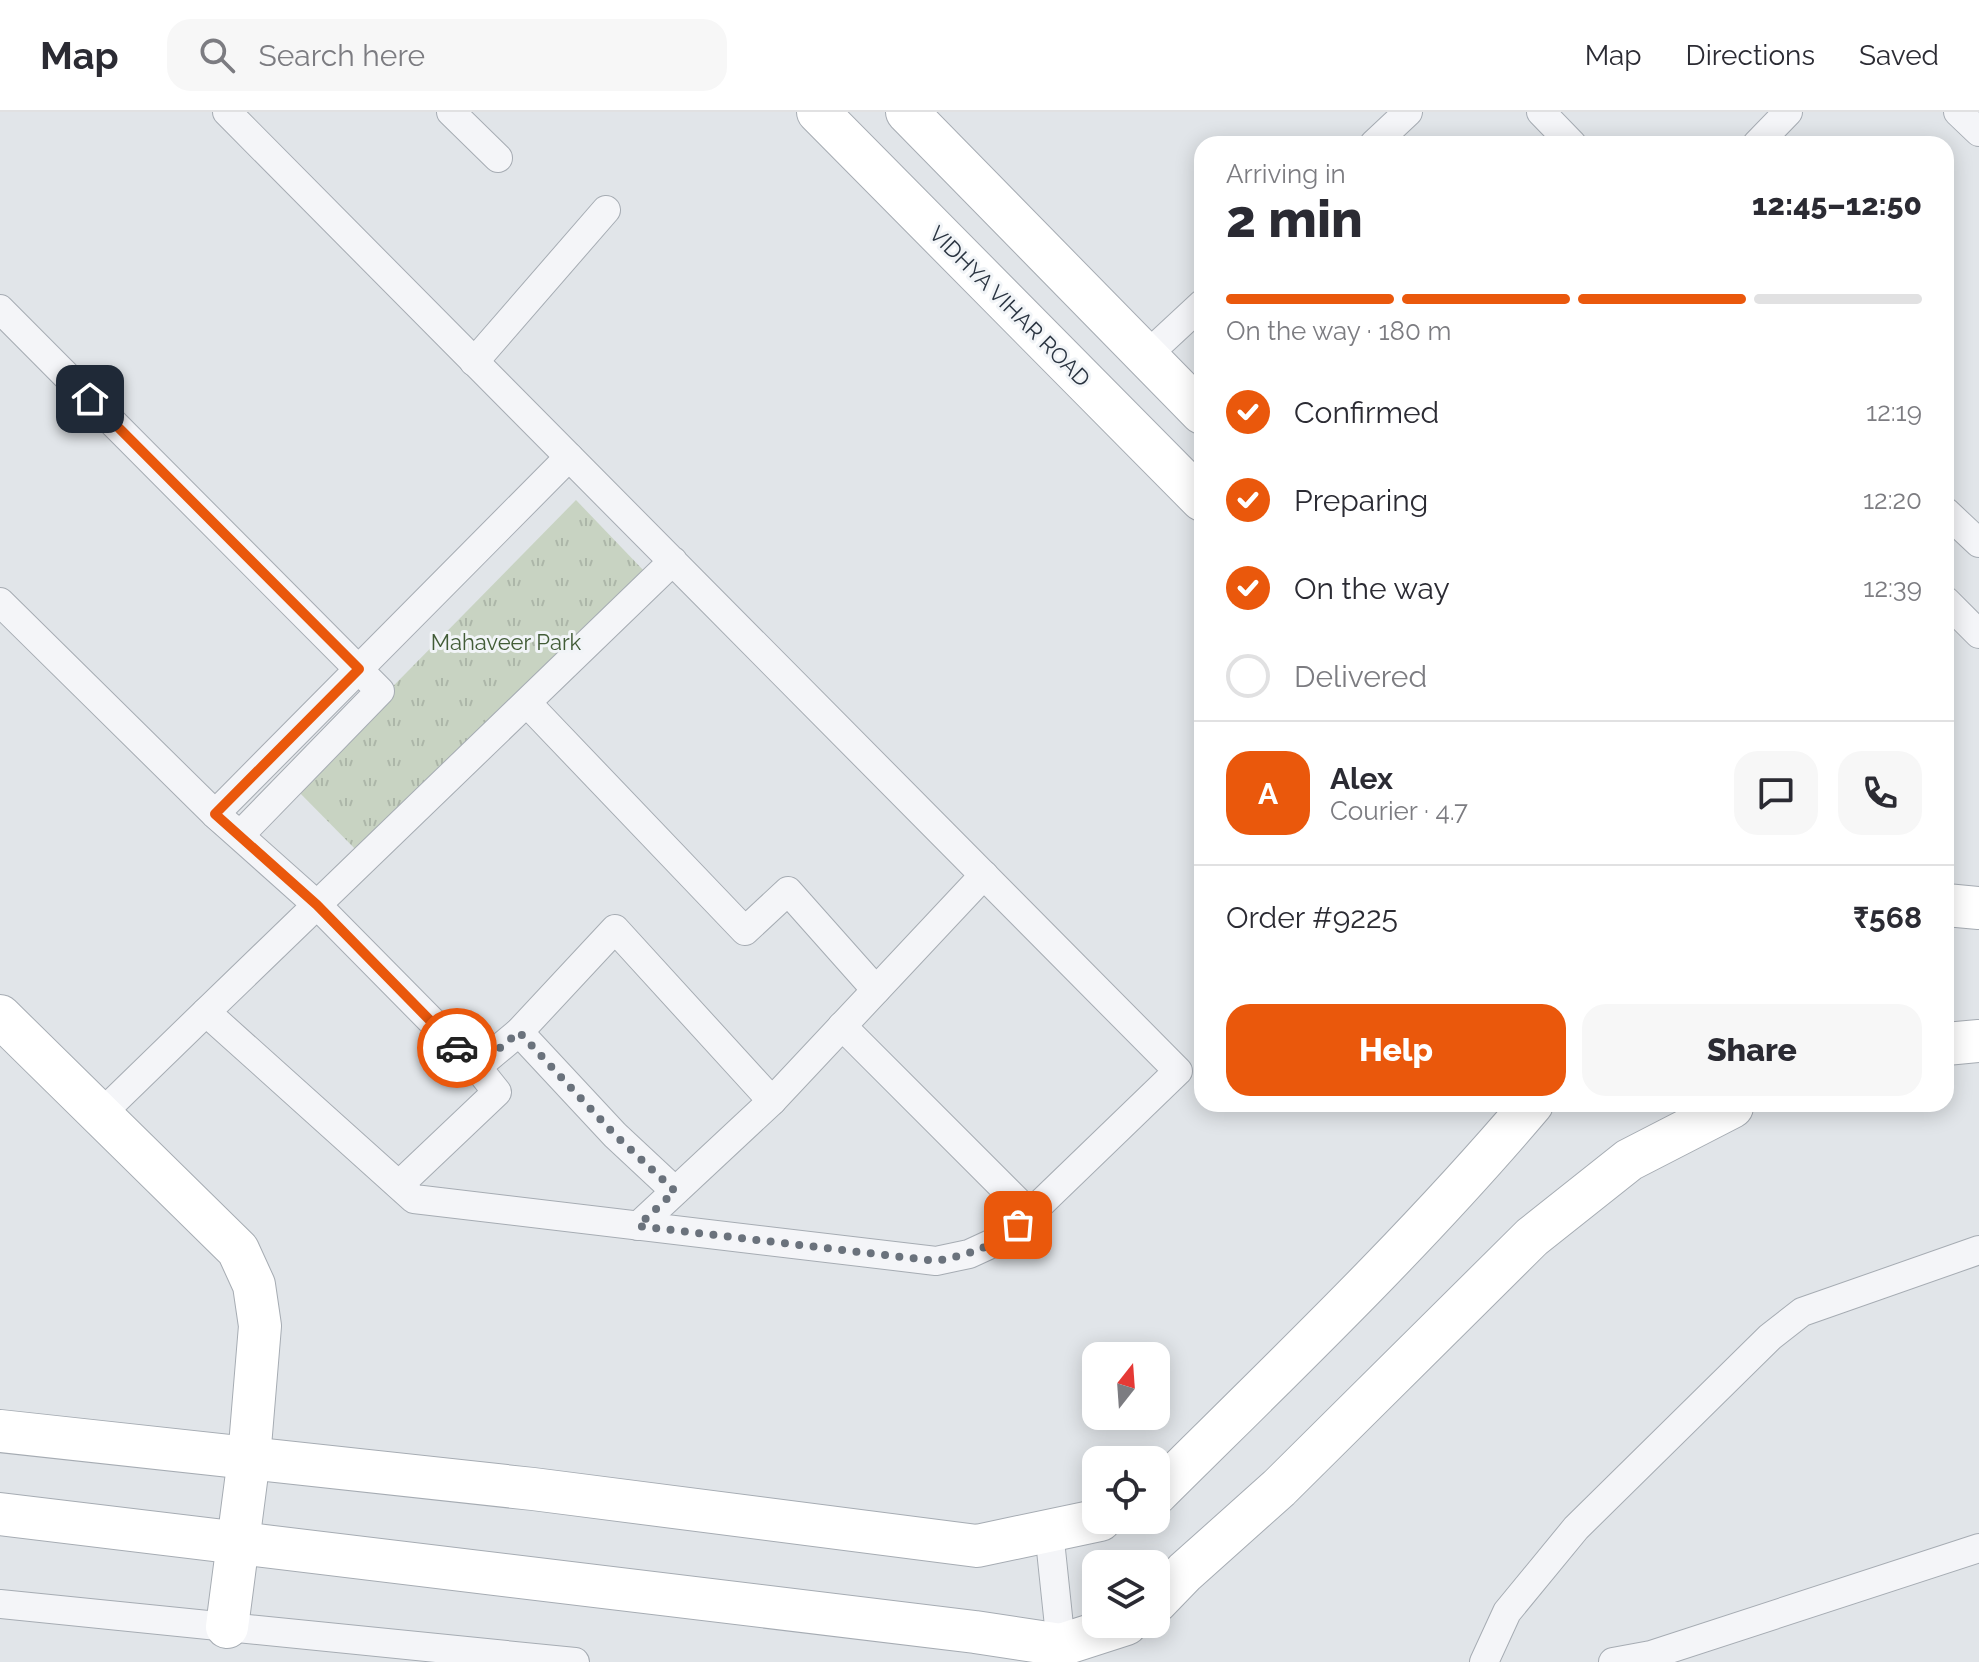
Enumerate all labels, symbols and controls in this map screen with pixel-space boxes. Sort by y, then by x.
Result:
search box [167,19,727,91]
text: Map [40,33,119,78]
icon: search [195,33,239,77]
text: Search here [259,38,425,73]
text: Map [1585,39,1642,72]
text: Directions [1686,39,1815,72]
text: Saved [1859,39,1939,72]
text: Arriving in [1226,159,1346,189]
text: 12:45–12:50 [1752,187,1922,222]
text: 2 min [1226,188,1363,249]
street label: VIDHYA VIHAR ROAD [924,220,1096,392]
text: On the way · 180 m [1226,316,1451,346]
pin [56,365,124,433]
icon: home [68,377,112,421]
icon: check [1226,390,1270,434]
text: Confirmed [1294,395,1439,430]
text: 12:19 [1866,397,1922,427]
icon: check [1226,478,1270,522]
text: Preparing [1294,483,1428,518]
text: 12:20 [1863,485,1922,515]
icon: check [1226,566,1270,610]
text: On the way [1294,571,1450,606]
text: 12:39 [1863,573,1922,603]
park label: Mahaveer Park [431,629,582,655]
text: Delivered [1294,659,1427,694]
button: chat [1734,751,1818,835]
button: phone [1838,751,1922,835]
text: Alex [1330,761,1393,796]
text: A [1258,776,1278,811]
text: Courier · 4.7 [1330,796,1468,826]
text: Order #9225 [1226,900,1398,935]
text: ₹568 [1853,900,1922,935]
button: Help [1226,1004,1566,1096]
button: Share [1582,1004,1922,1096]
courier [417,1008,497,1088]
icon: car [435,1026,479,1070]
pin [984,1191,1052,1259]
icon: bag [996,1203,1040,1247]
north arrow [1082,1342,1170,1430]
map controls [1082,1342,1170,1638]
button: locate [1082,1446,1170,1534]
button: layers [1082,1550,1170,1638]

